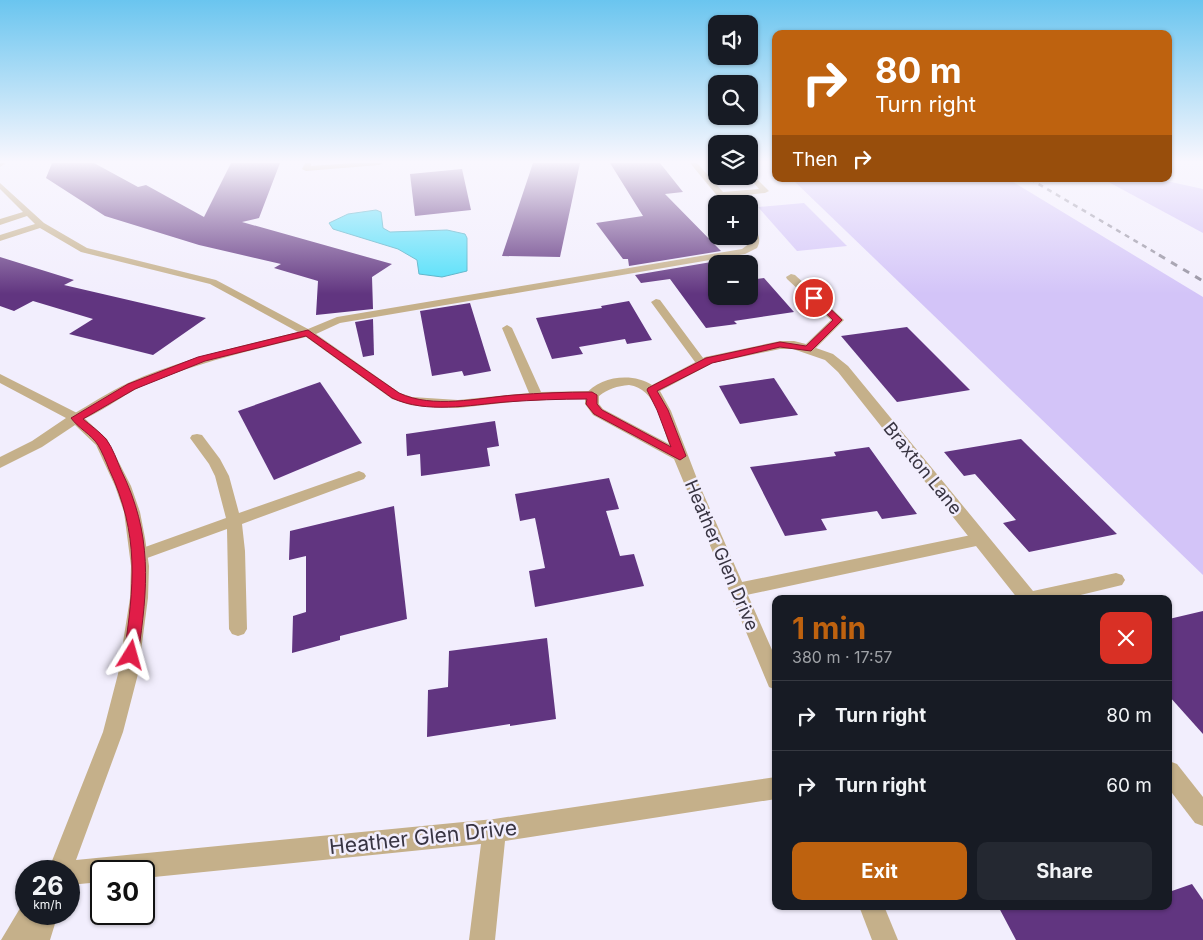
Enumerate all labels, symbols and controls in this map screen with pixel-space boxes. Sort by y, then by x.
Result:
map controls [708,15,758,305]
button: sound [708,15,758,65]
text: 80 m [875,49,962,91]
icon: right [792,50,857,115]
button: search [708,75,758,125]
text: Turn right [875,91,976,117]
button: layers [708,135,758,185]
icon: right [848,145,876,173]
text: Then [792,148,838,171]
button: + [708,195,758,245]
button: − [708,255,758,305]
pin [793,277,835,319]
icon: arrive [800,284,828,312]
street label: Braxton Lane [879,418,967,518]
street label: Heather Glen Drive [681,476,763,634]
text: 1 min [792,610,866,646]
button: close [1100,612,1152,664]
position arrow [104,628,156,680]
text: 380 m · 17:57 [792,647,892,667]
icon: right [792,702,820,730]
text: Turn right [835,704,926,727]
text: 80 m [1106,704,1152,727]
icon: right [792,772,820,800]
text: Turn right [835,774,926,797]
text: 60 m [1106,774,1152,797]
street label: Heather Glen Drive [328,815,518,859]
button: Exit [792,842,967,900]
button: Share [977,842,1152,900]
speed limit sign: 30 [90,860,155,925]
text: 26 [32,871,63,901]
text: km/h [33,897,62,912]

